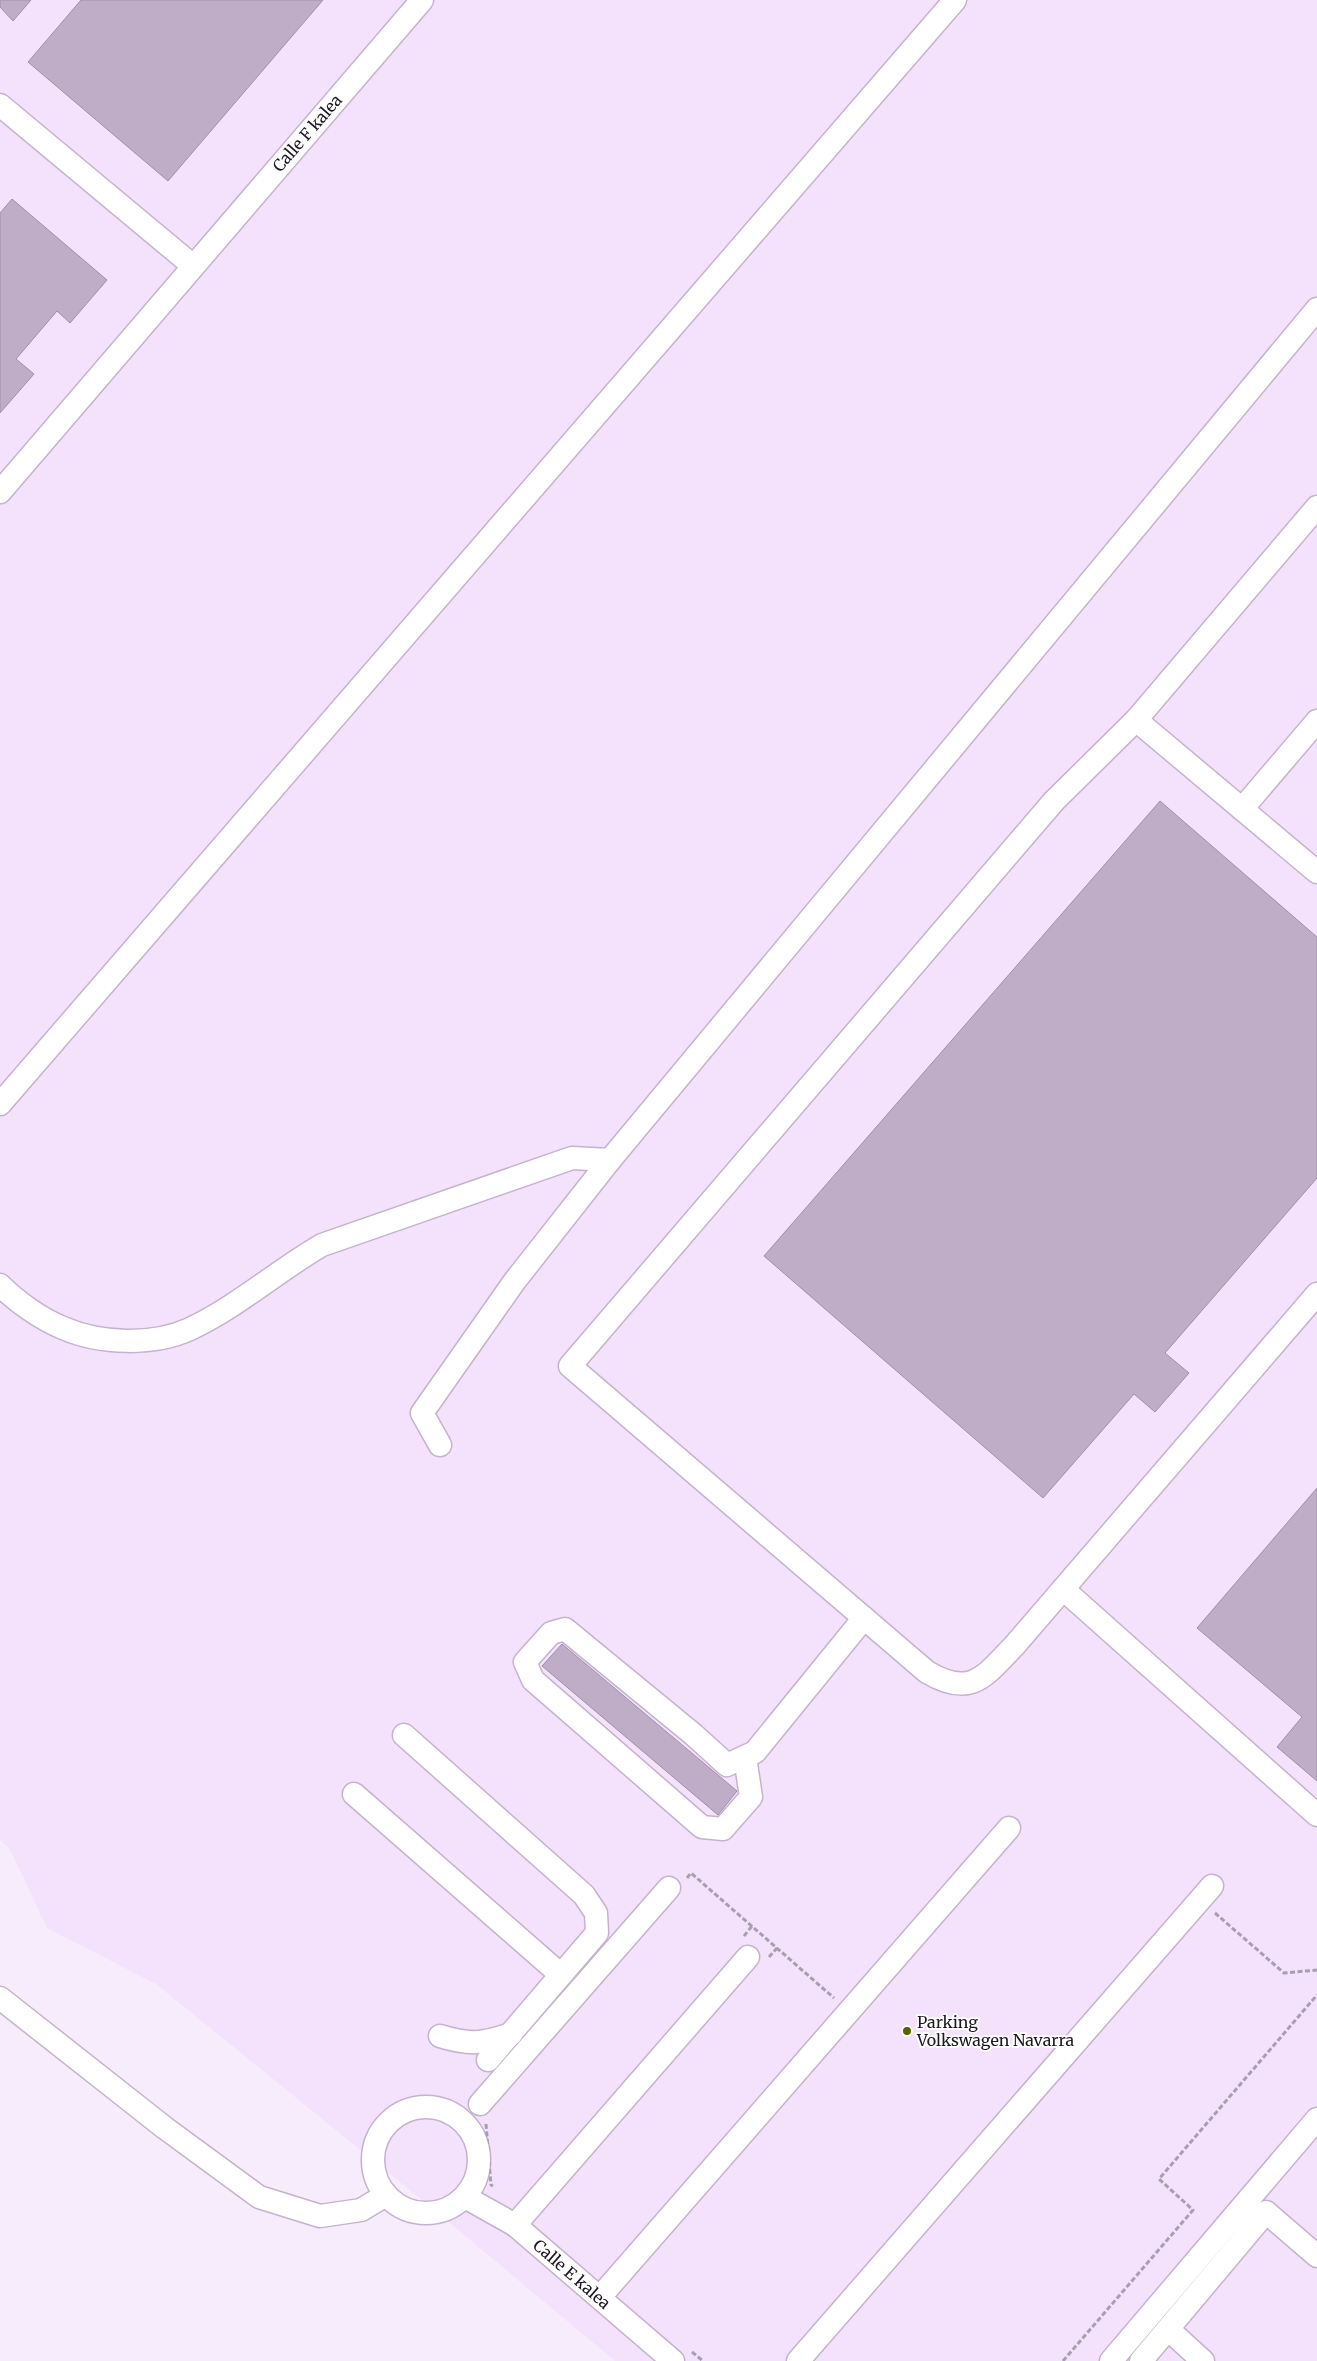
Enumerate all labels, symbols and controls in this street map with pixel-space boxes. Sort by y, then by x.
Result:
street label: Calle F kalea [268,90,346,176]
place label: Parking Volkswagen Navarra [916,2012,1075,2050]
marker: Parking Volkswagen Navarra [901,2025,913,2037]
street label: Calle E kalea [529,2235,615,2313]

